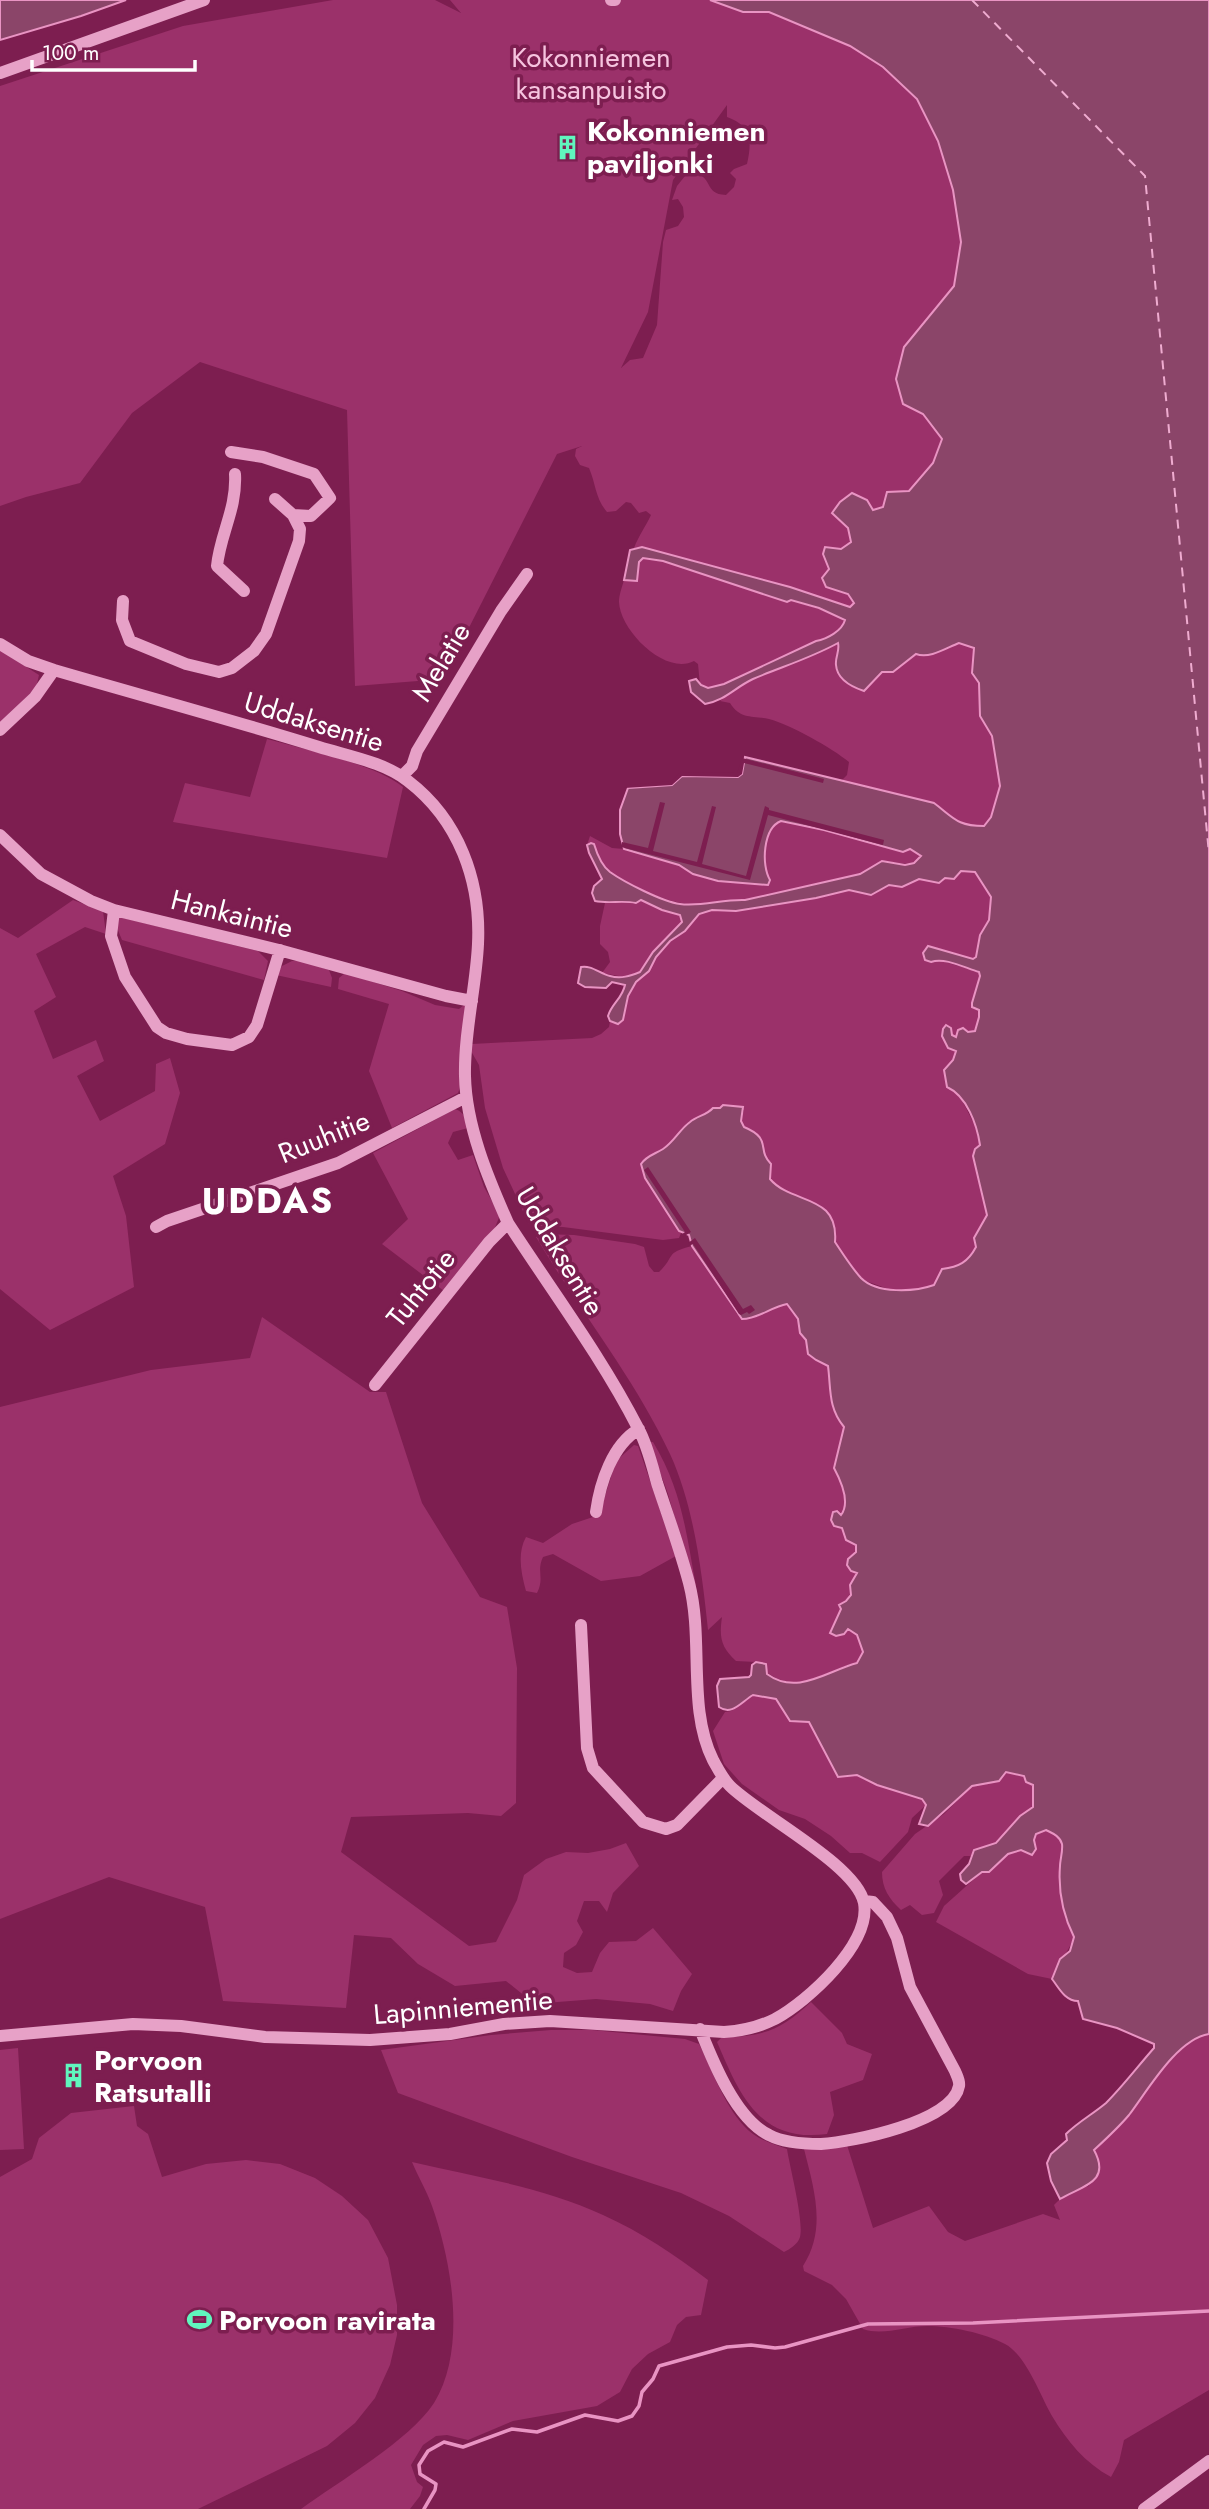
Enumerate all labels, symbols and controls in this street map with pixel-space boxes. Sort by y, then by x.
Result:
scale bar [32,28,194,72]
park label: Kokonniemen kansanpuisto [511,37,671,110]
text: 100 m [42,38,99,68]
place label: Kokonniemen paviljonki [587,111,766,184]
building icon: Kokonniemen paviljonki [553,133,581,161]
street label: Melatie [401,615,481,709]
street label: Uddaksentie [239,681,389,763]
street label: Hankaintie [167,879,297,949]
street label: Ruuhitie [272,1100,376,1174]
district label: UDDAS [202,1176,334,1226]
street label: Uddaksentie [505,1179,615,1323]
street label: Tuhtotie [377,1240,465,1336]
street label: Lapinniementie [372,1979,554,2035]
place label: Porvoon Ratsutalli [94,2040,212,2113]
building icon: Porvoon Ratsutalli [60,2062,88,2090]
place label: Porvoon ravirata [219,2300,436,2341]
sports icon: Porvoon ravirata [185,2306,213,2334]

